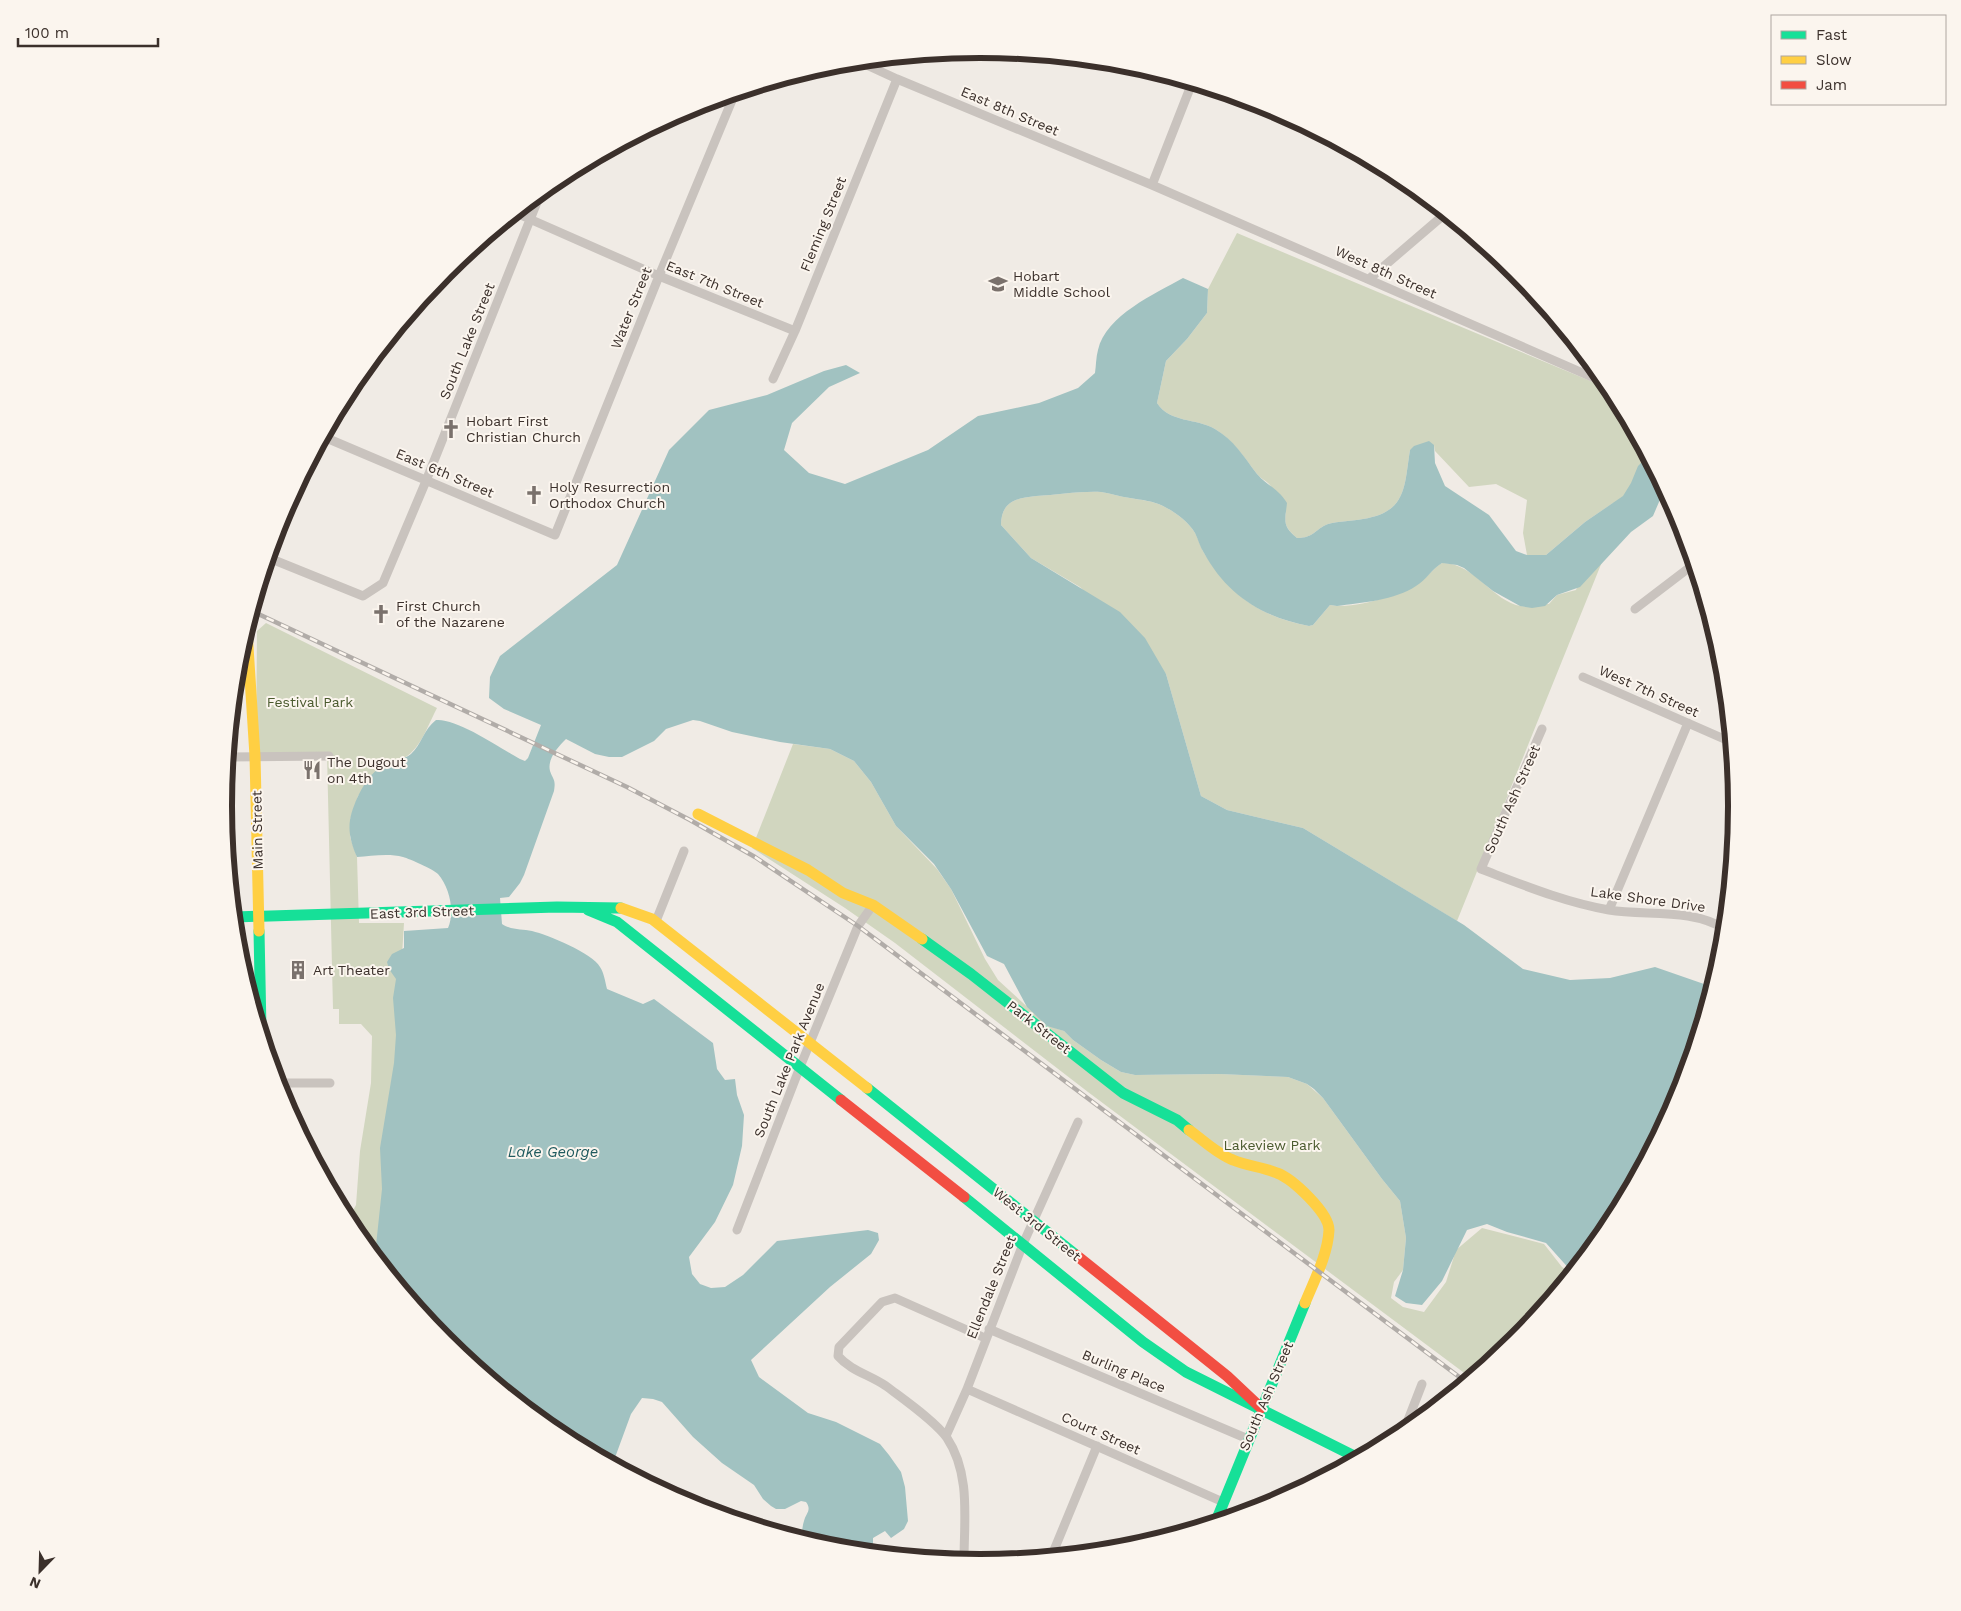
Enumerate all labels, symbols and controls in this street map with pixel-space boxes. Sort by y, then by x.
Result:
scale bar [18,15,158,47]
legend [1771,15,1946,105]
text: 100 m [25,24,69,42]
text: Fast [1816,26,1848,44]
text: Slow [1816,51,1852,69]
text: Jam [1816,76,1847,94]
street label: East 8th Street [959,83,1062,139]
street label: Fleming Street [797,174,849,274]
street label: West 8th Street [1333,242,1439,302]
street label: East 7th Street [664,257,766,311]
street label: Water Street [607,265,655,351]
place label: Hobart Middle School [1013,268,1111,300]
school or university icon: Hobart Middle School [987,273,1009,295]
street label: South Lake Street [436,280,498,402]
place label: Hobart First Christian Church [466,413,581,445]
church icon: Hobart First Christian Church [440,418,462,440]
street label: East 6th Street [394,445,496,501]
place label: Holy Resurrection Orthodox Church [549,479,670,511]
church icon: Holy Resurrection Orthodox Church [523,484,545,506]
place label: First Church of the Nazarene [396,598,505,630]
church icon: First Church of the Nazarene [370,603,392,625]
street label: West 7th Street [1596,662,1702,720]
park label: Festival Park [267,694,353,710]
street label: South Ash Street [1481,742,1543,856]
place label: The Dugout on 4th [327,754,406,786]
restaurant icon: The Dugout on 4th [301,759,323,781]
street label: Main Street [248,790,266,870]
street label: Lake Shore Drive [1589,883,1707,915]
street label: East 3rd Street [370,902,474,922]
building icon: Art Theater [287,959,309,981]
place label: Art Theater [313,962,390,978]
street label: South Lake Park Avenue [751,980,827,1140]
street label: Park Street [1004,997,1074,1057]
park label: Lakeview Park [1223,1137,1321,1153]
water label: Lake George [508,1143,598,1161]
street label: West 3rd Street [990,1184,1084,1264]
street label: Ellendale Street [963,1233,1019,1341]
street label: South Ash Street [1236,1339,1296,1453]
street label: Burling Place [1080,1346,1168,1396]
street label: Court Street [1059,1408,1143,1458]
north arrow [15,1546,65,1596]
text: N [27,1574,43,1592]

